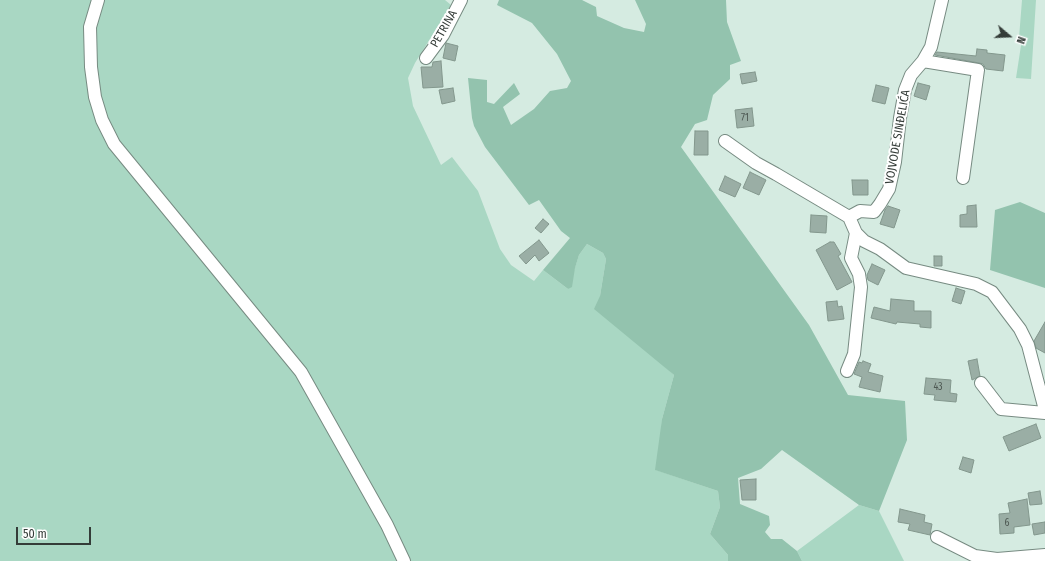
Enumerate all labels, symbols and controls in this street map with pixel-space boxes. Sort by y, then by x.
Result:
street label: PETRINA [428,8,460,50]
north arrow [989,16,1029,56]
text: N [1014,35,1028,45]
street label: VOJVODE SINĐELIĆA [883,89,913,185]
house number: 71 [741,112,749,124]
house number: 43 [933,381,943,393]
house number: 6 [1005,517,1009,529]
scale bar [18,519,93,545]
text: 50 m [23,527,47,541]

